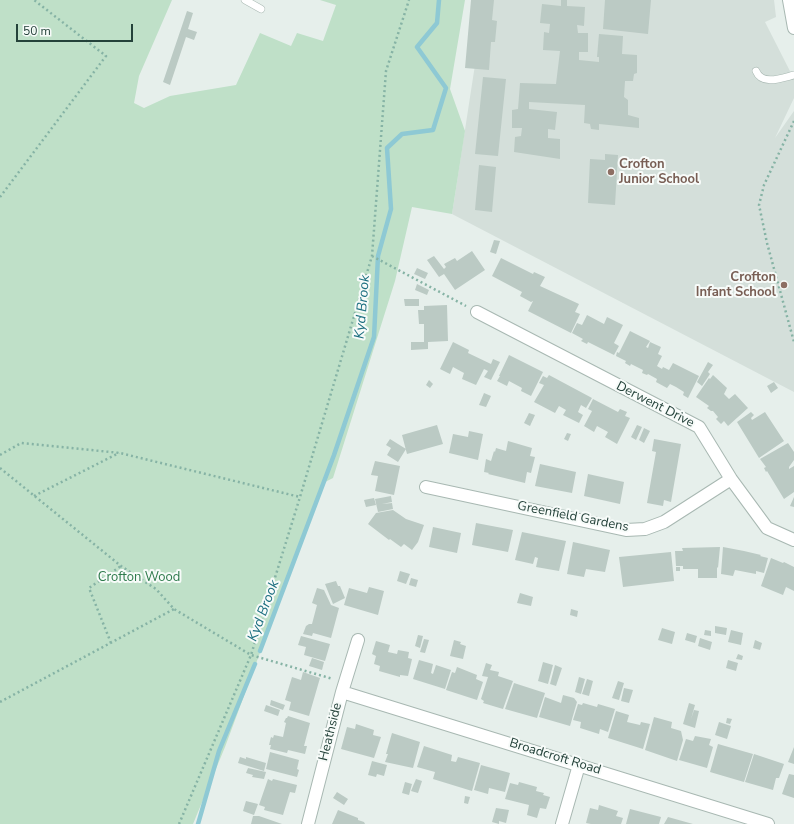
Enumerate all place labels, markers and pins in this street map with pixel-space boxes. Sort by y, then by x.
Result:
place label: Crofton Junior School [619,157,699,188]
marker: Crofton Junior School [606,167,616,177]
place label: Crofton Infant School [696,270,776,301]
marker: Crofton Infant School [779,280,789,290]

